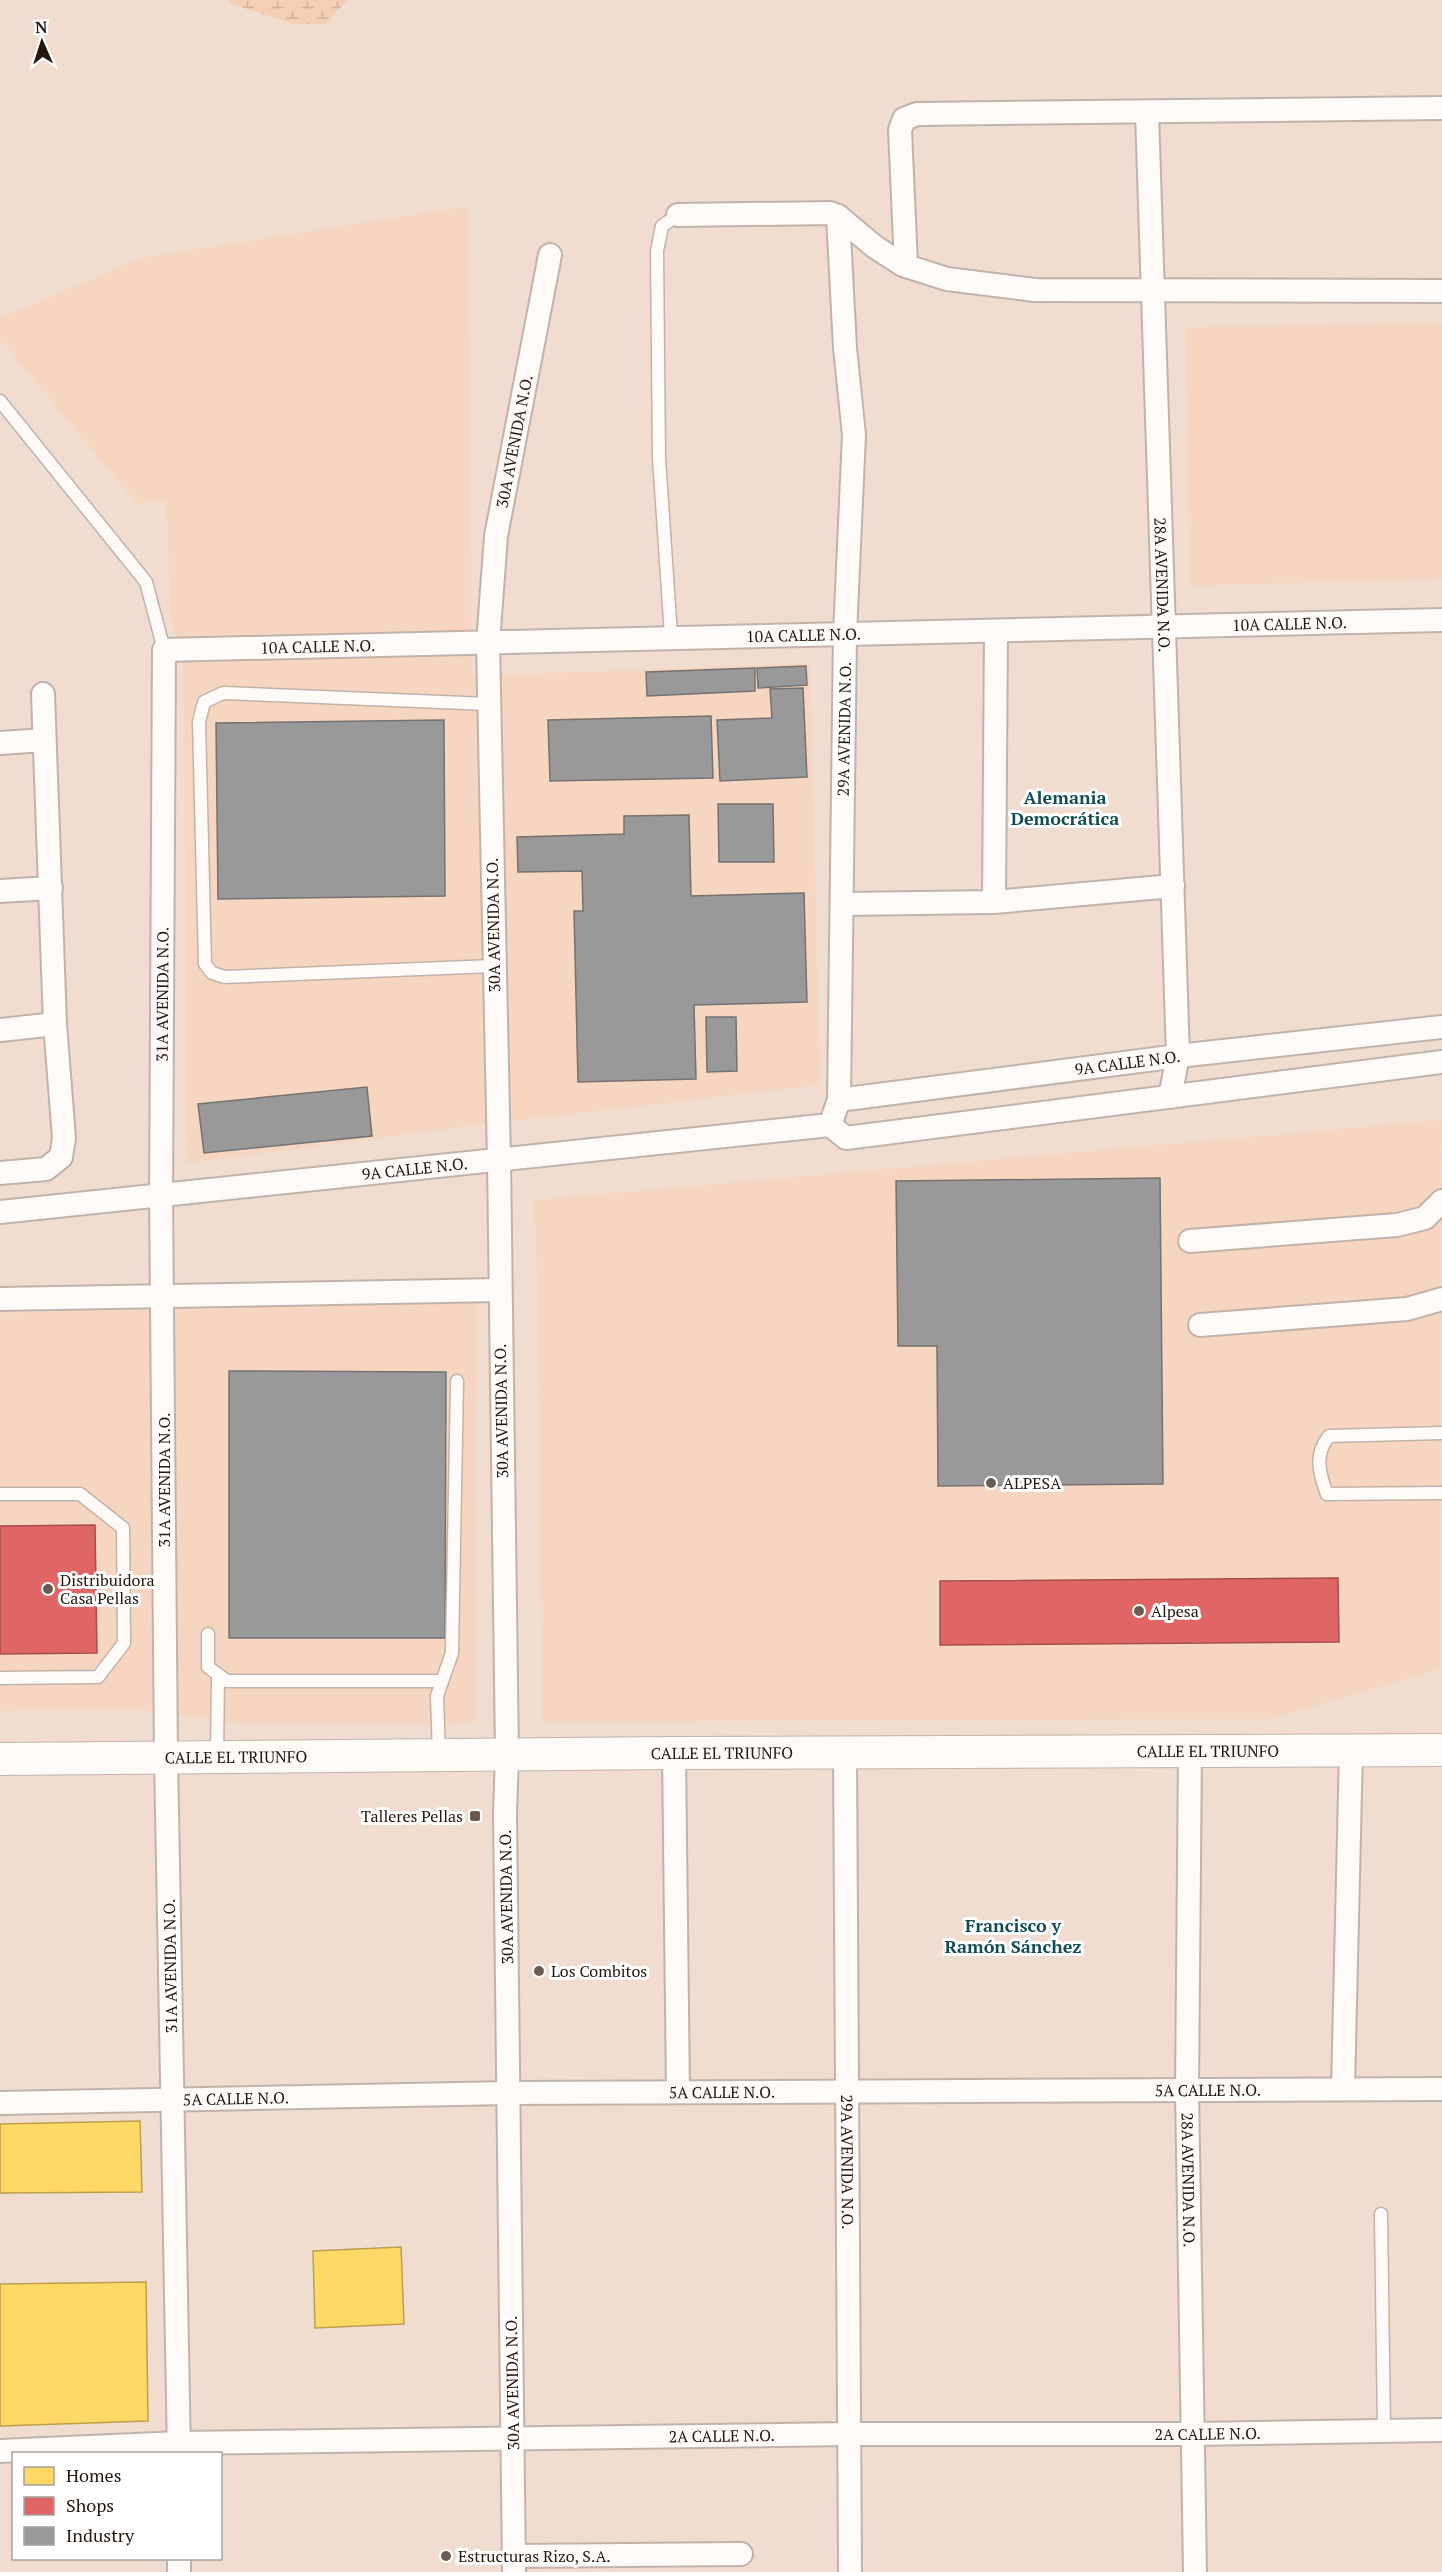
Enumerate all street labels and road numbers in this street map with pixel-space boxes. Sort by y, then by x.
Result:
street label: 30A AVENIDA N.O. [491,373,538,510]
street label: 28A AVENIDA N.O. [1149,517,1176,653]
street label: 10A CALLE N.O. [1232,611,1347,636]
street label: 10A CALLE N.O. [746,623,861,647]
street label: 10A CALLE N.O. [260,634,376,659]
street label: 29A AVENIDA N.O. [832,661,856,797]
street label: 30A AVENIDA N.O. [481,857,505,993]
street label: 31A AVENIDA N.O. [151,927,173,1062]
street label: 9A CALLE N.O. [1073,1045,1181,1080]
street label: 9A CALLE N.O. [361,1152,469,1185]
street label: 30A AVENIDA N.O. [489,1343,513,1479]
street label: 31A AVENIDA N.O. [153,1413,175,1547]
street label: CALLE EL TRIUNFO [1137,1740,1279,1762]
street label: CALLE EL TRIUNFO [651,1742,793,1764]
street label: CALLE EL TRIUNFO [165,1745,307,1769]
street label: 30A AVENIDA N.O. [494,1829,518,1965]
street label: 31A AVENIDA N.O. [158,1898,182,2034]
street label: 5A CALLE N.O. [1155,2079,1261,2101]
street label: 5A CALLE N.O. [669,2081,775,2103]
street label: 5A CALLE N.O. [183,2086,289,2110]
street label: 29A AVENIDA N.O. [836,2094,859,2230]
street label: 28A AVENIDA N.O. [1176,2112,1201,2248]
street label: 30A AVENIDA N.O. [500,2315,524,2451]
street label: 2A CALLE N.O. [1155,2422,1261,2445]
street label: 2A CALLE N.O. [668,2424,775,2447]

